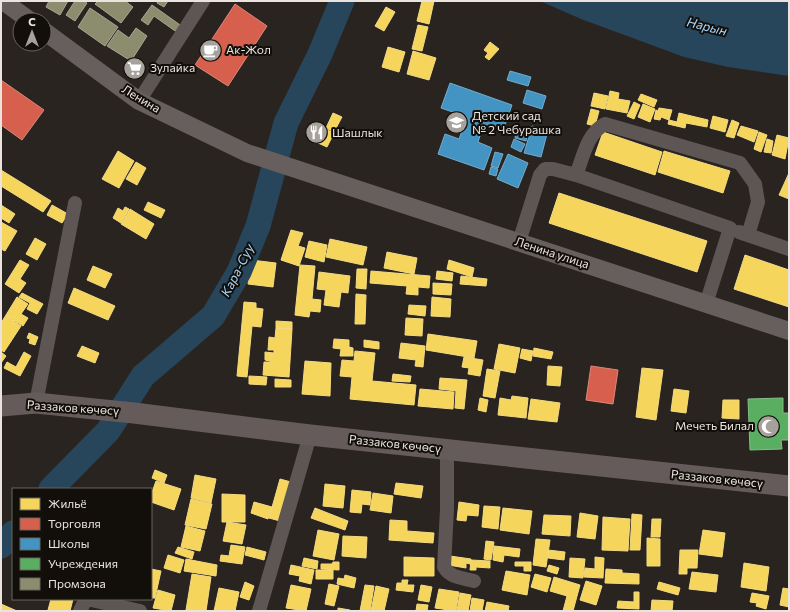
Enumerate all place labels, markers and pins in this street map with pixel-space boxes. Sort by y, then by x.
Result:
cafe icon: Ак-Жол [198,37,224,63]
place label: Ак-Жол [226,42,271,56]
supermarket icon: Зулайка [121,55,147,81]
place label: Зулайка [150,60,195,74]
place label: Детский сад № 2 Чебурашка [472,108,561,136]
school or university icon: Детский сад № 2 Чебурашка [443,110,469,136]
restaurant icon: Шашлык [303,120,329,146]
place label: Шашлык [332,125,383,139]
mosque icon: Мечеть Билал [756,413,782,439]
place label: Мечеть Билал [675,418,754,432]

